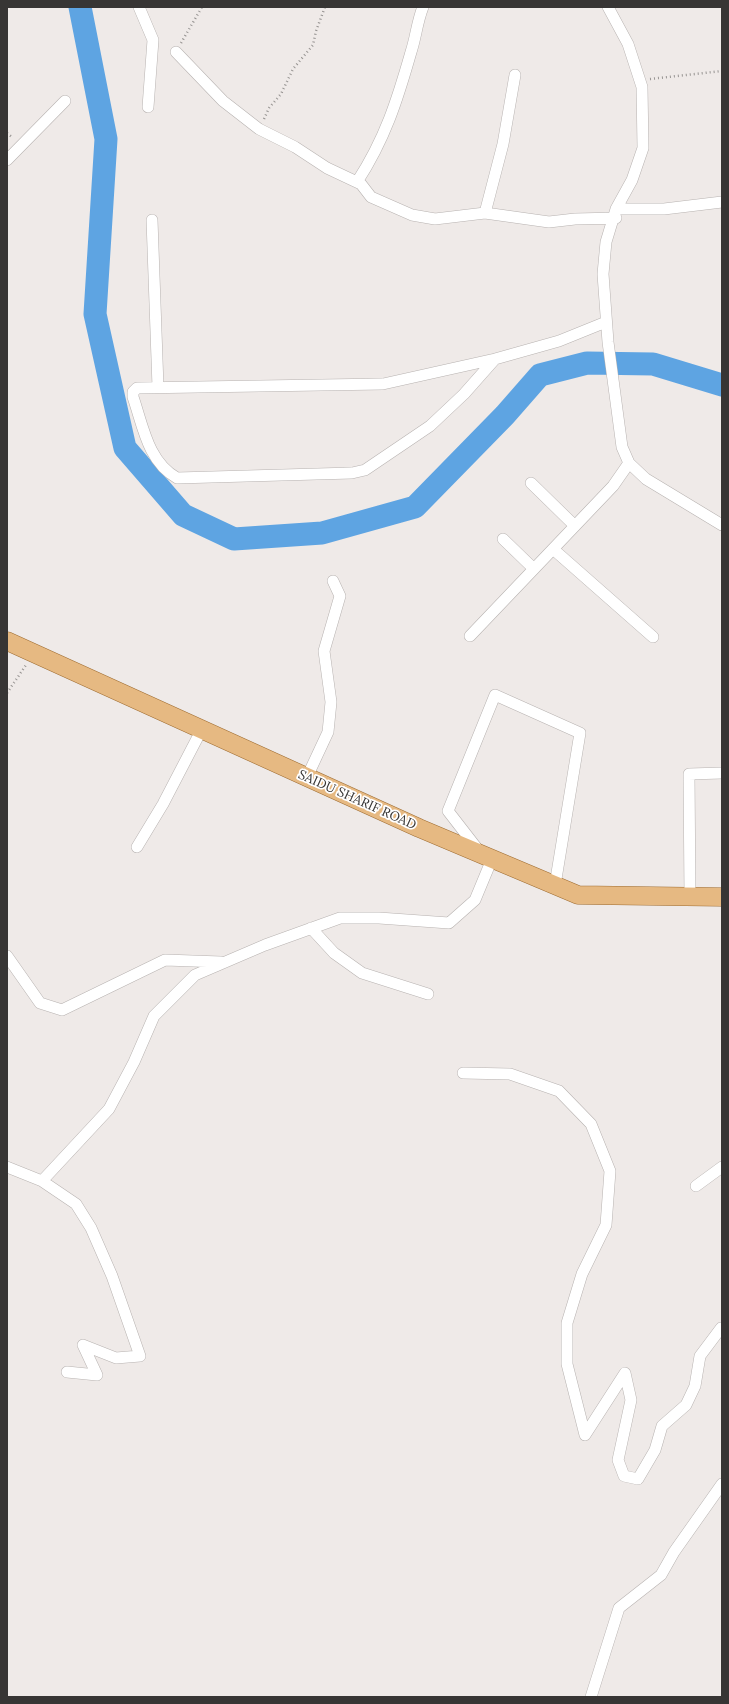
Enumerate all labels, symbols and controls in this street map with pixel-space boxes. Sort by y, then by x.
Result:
street label: SAIDU SHARIF ROAD [296,767,418,833]

